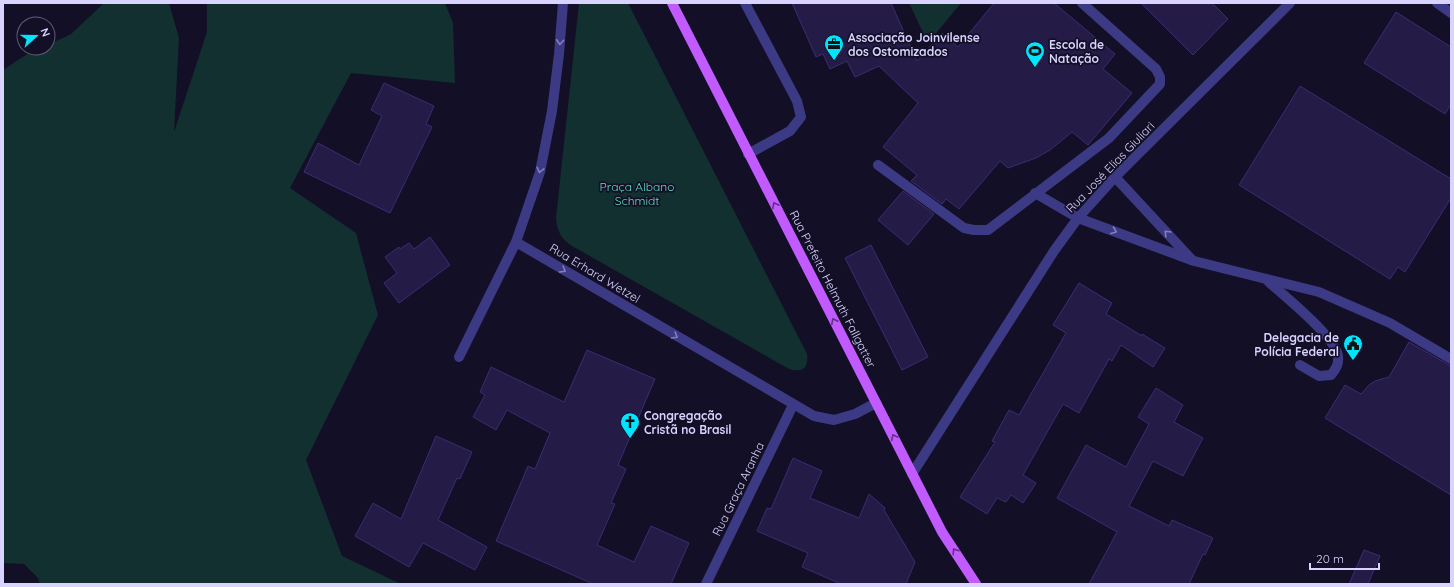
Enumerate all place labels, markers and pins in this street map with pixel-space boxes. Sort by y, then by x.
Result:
place label: Associação Joinvilense dos Ostomizados [848,30,980,59]
office icon: Associação Joinvilense dos Ostomizados [823,33,845,61]
place label: Escola de Natação [1049,37,1104,66]
sports icon: Escola de Natação [1024,40,1046,68]
place label: Delegacia de Polícia Federal [1254,330,1339,359]
public building icon: Delegacia de Polícia Federal [1342,333,1364,361]
place label: Congregação Cristã no Brasil [644,408,731,437]
church icon: Congregação Cristã no Brasil [619,411,641,439]

